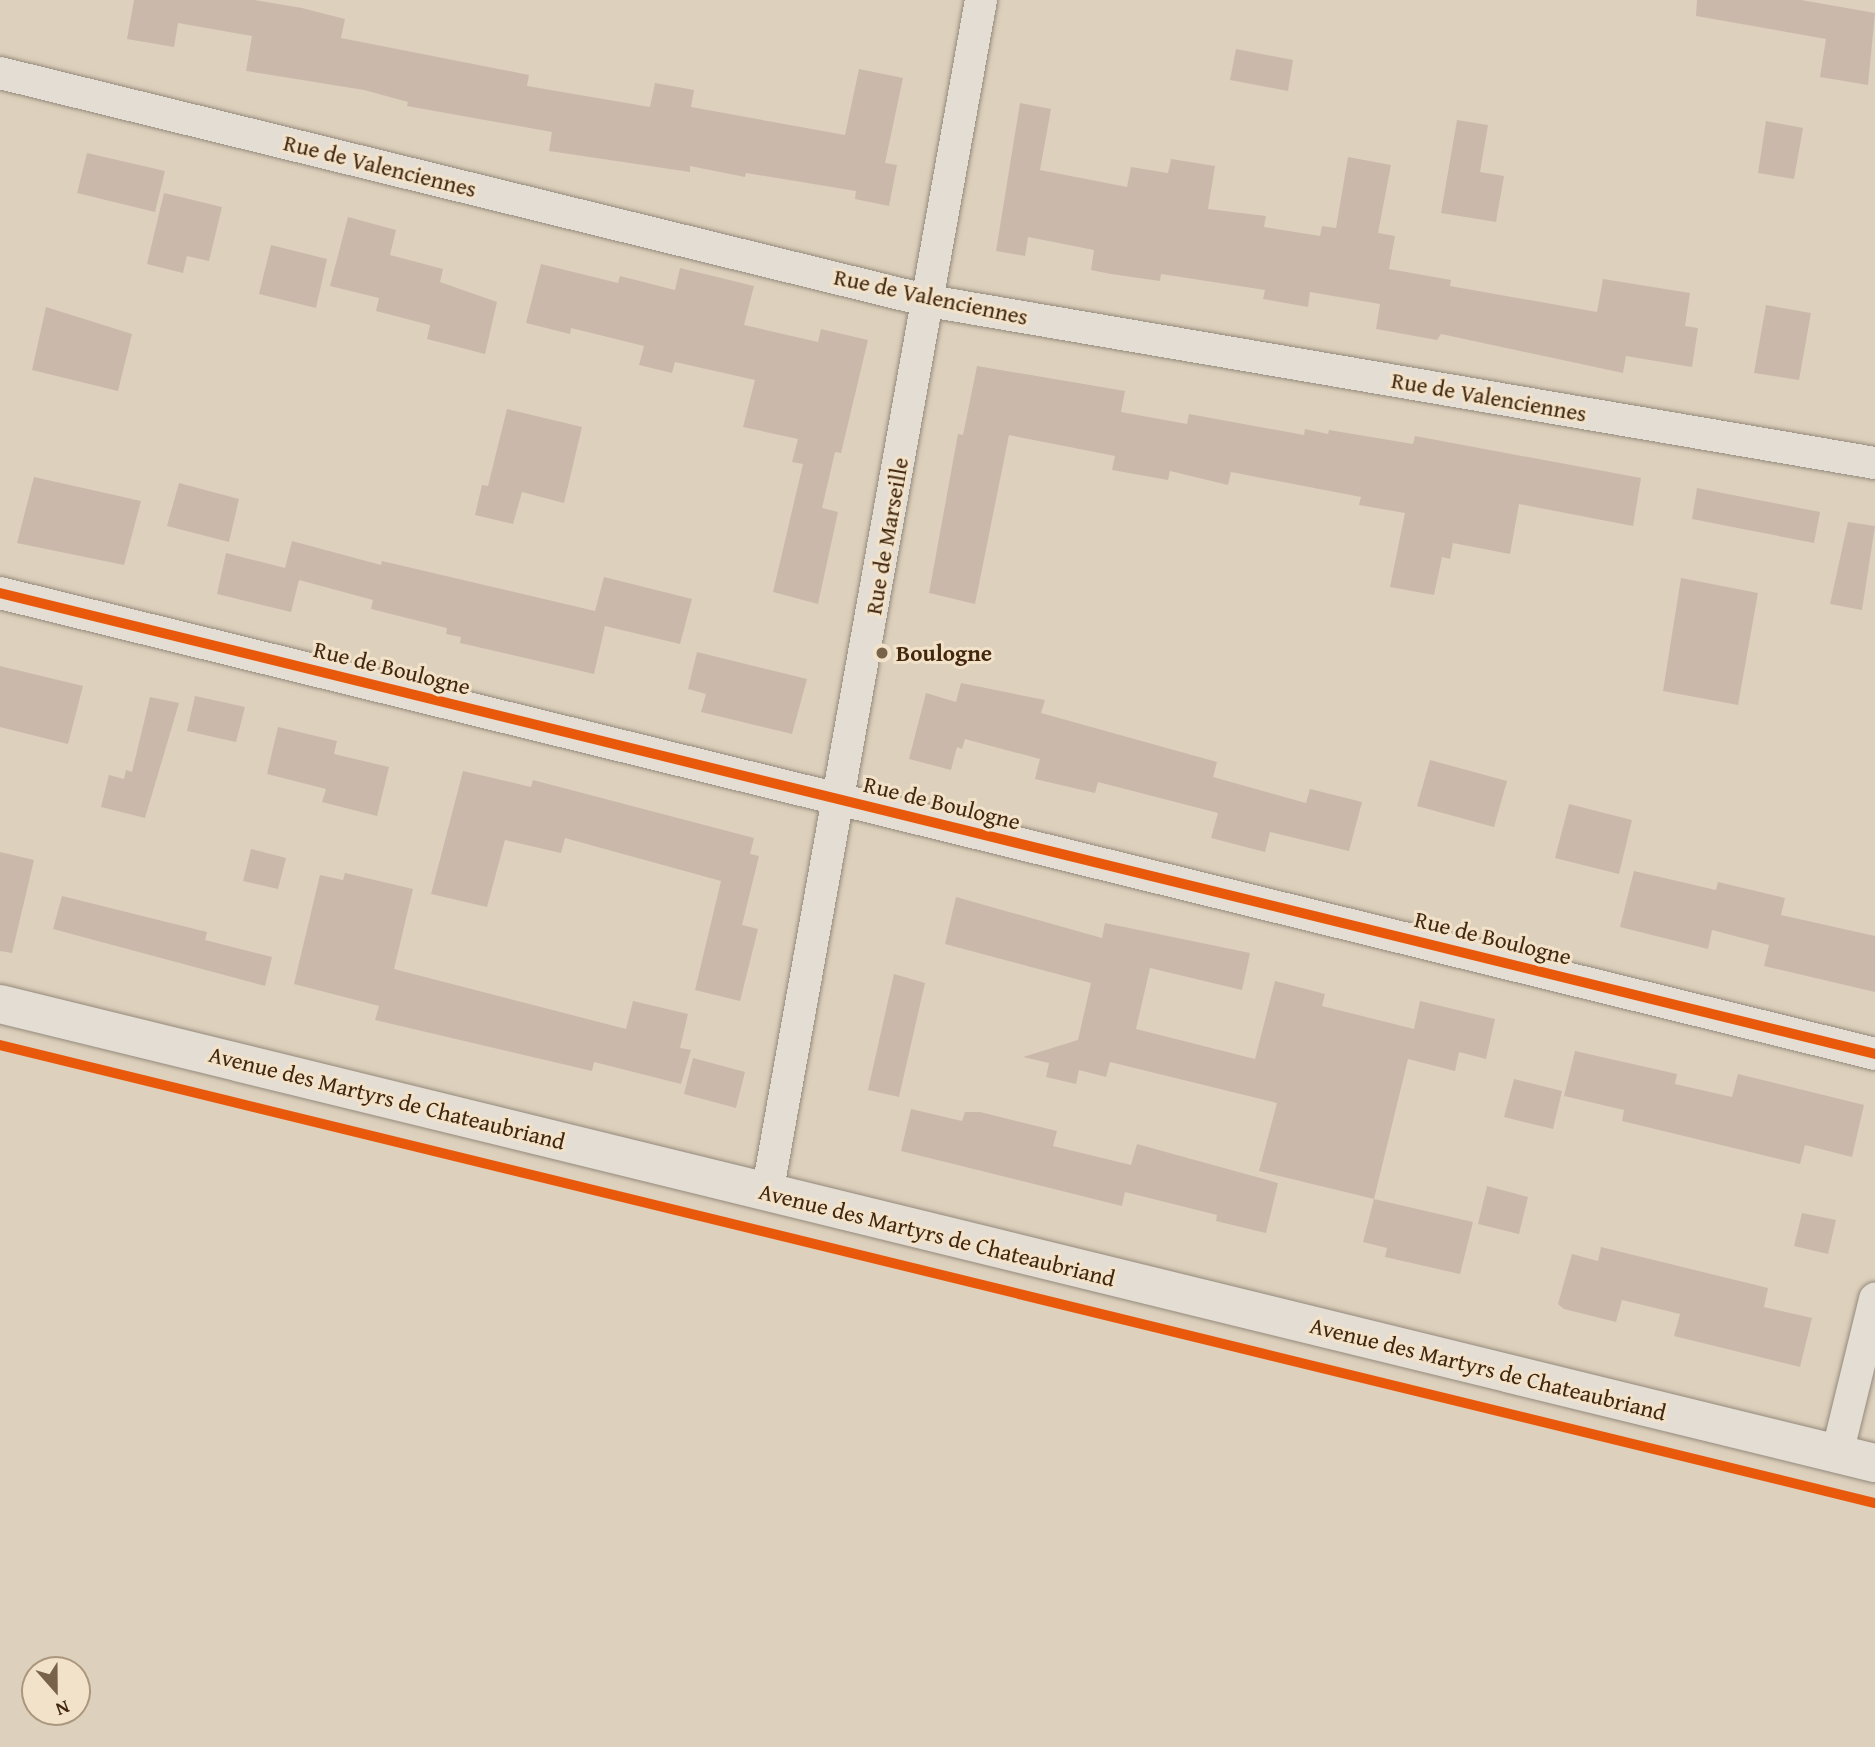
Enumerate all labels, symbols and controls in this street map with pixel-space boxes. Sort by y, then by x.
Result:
street label: Rue de Valenciennes [281,129,479,203]
street label: Rue de Valenciennes [831,263,1031,331]
street label: Rue de Valenciennes [1389,366,1589,428]
street label: Rue de Marseille [860,455,914,617]
street label: Rue de Boulogne [311,635,473,701]
place label: Boulogne [896,639,992,667]
marker: Boulogne [874,645,890,661]
street label: Rue de Boulogne [861,770,1023,836]
street label: Rue de Boulogne [1412,905,1574,971]
street label: Avenue des Martyrs de Chateaubriand [206,1040,568,1156]
street label: Avenue des Martyrs de Chateaubriand [756,1177,1118,1293]
street label: Avenue des Martyrs de Chateaubriand [1307,1311,1669,1427]
north arrow [21,1656,91,1726]
text: N [52,1693,74,1724]

